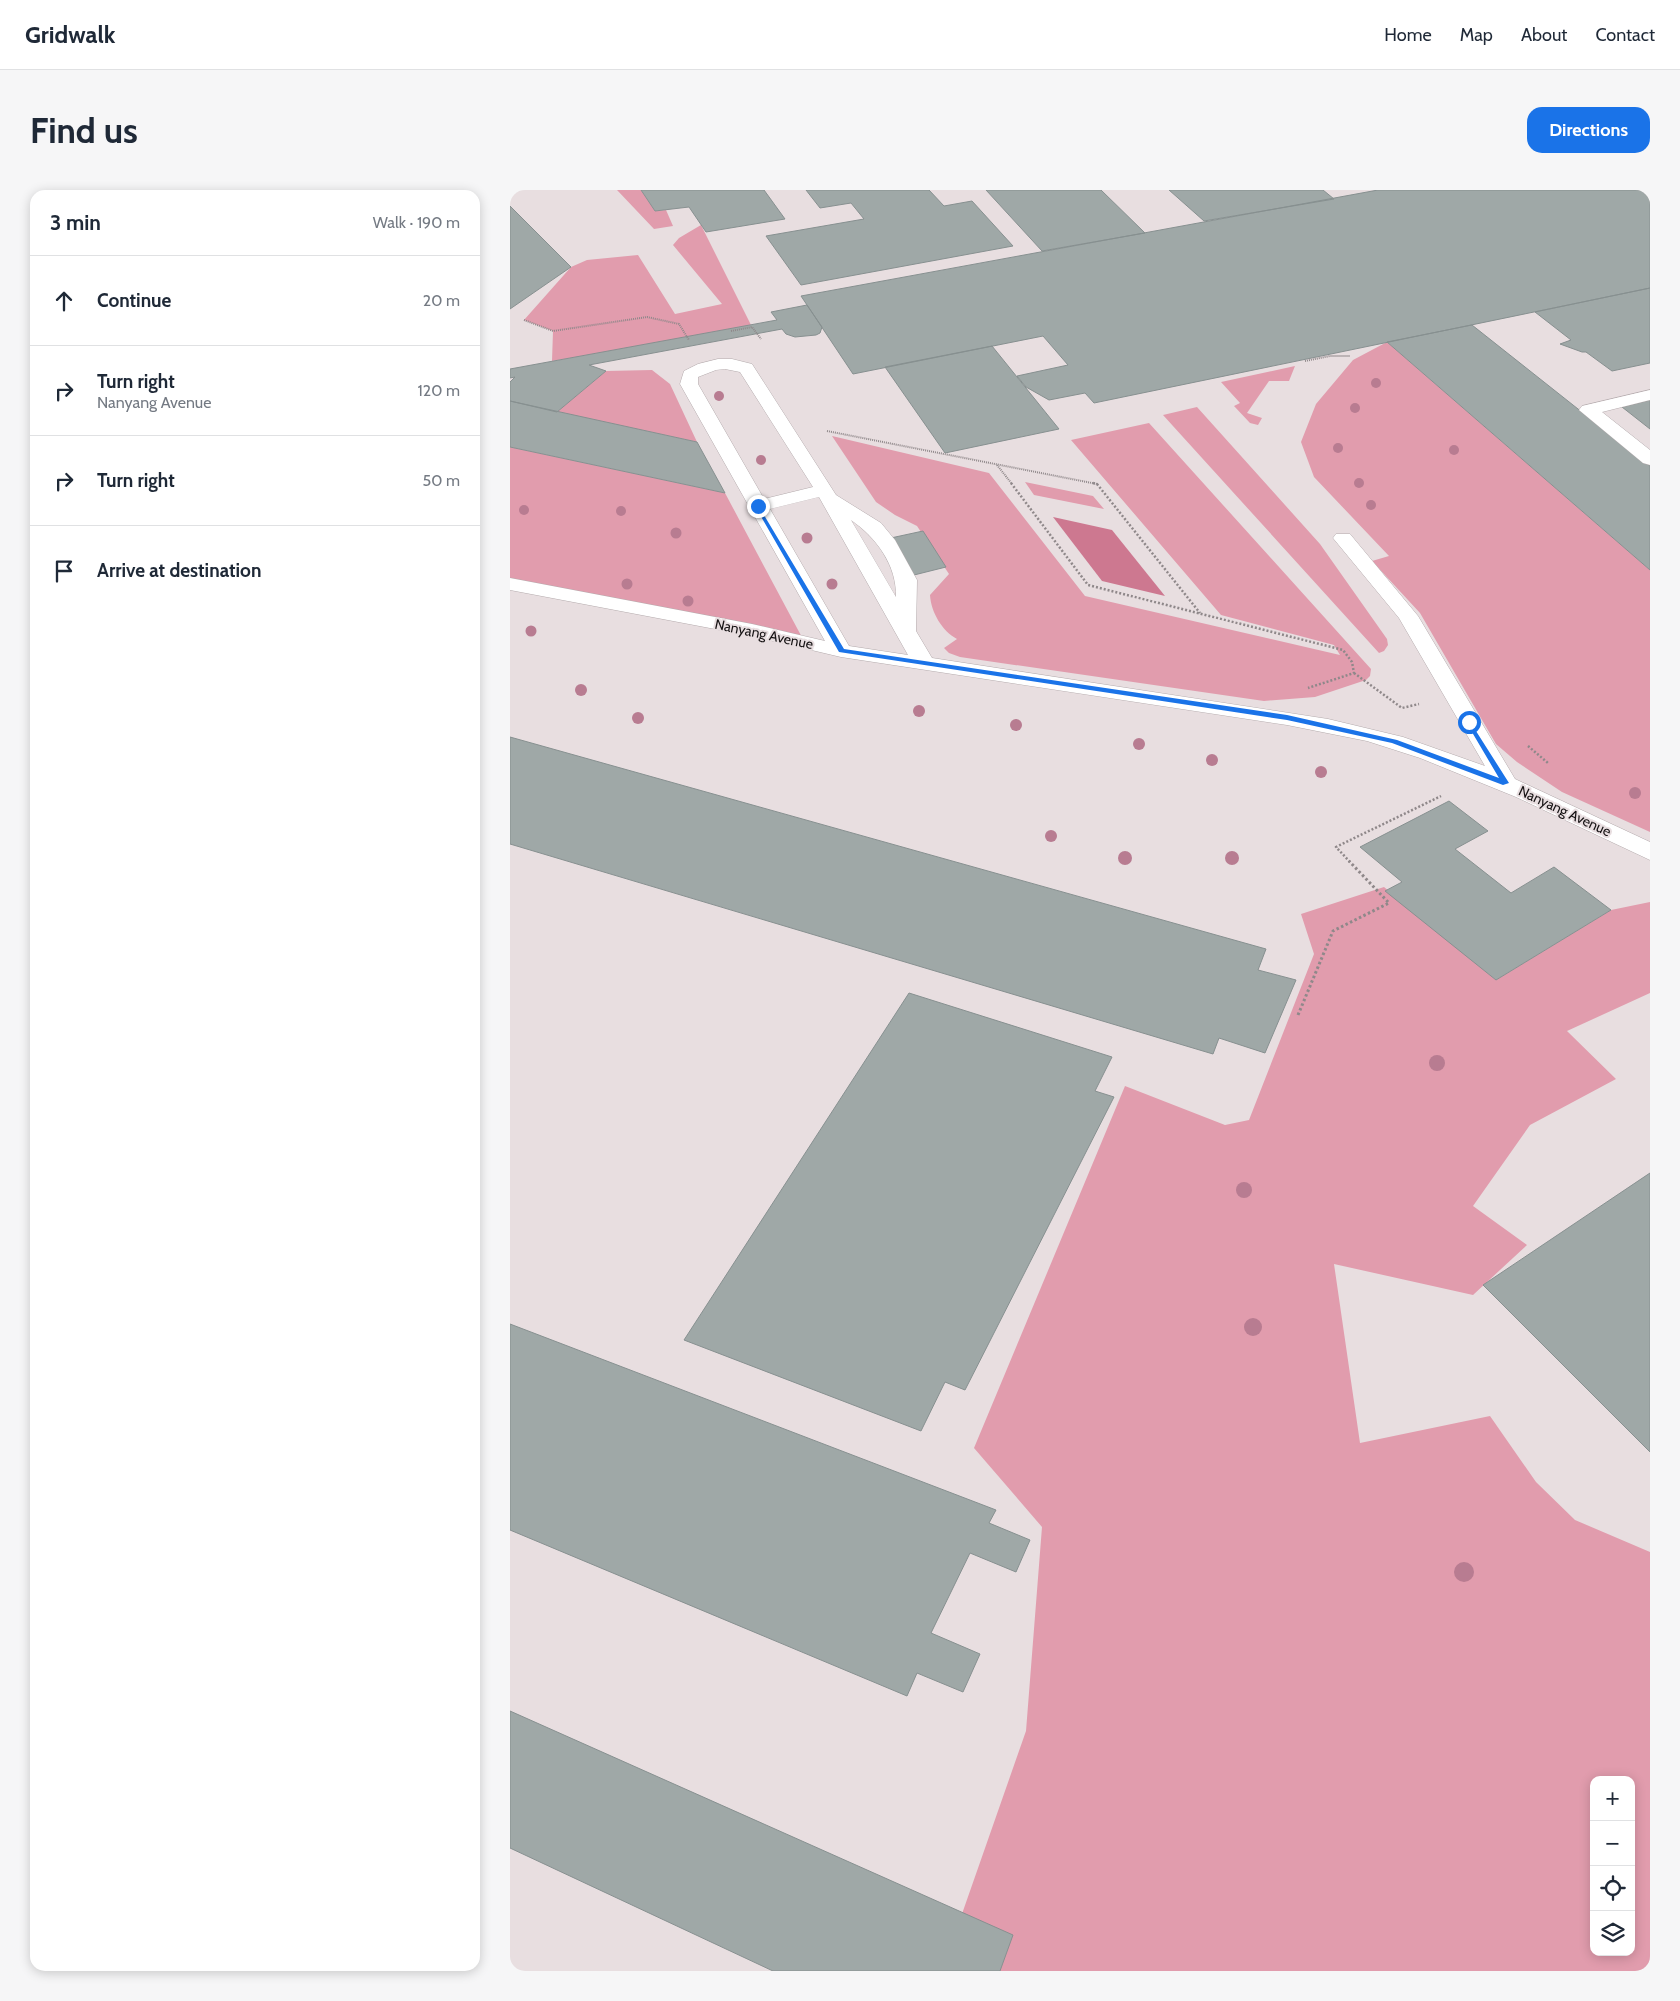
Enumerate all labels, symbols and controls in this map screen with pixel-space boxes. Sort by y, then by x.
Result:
text: Gridwalk [25,20,115,49]
text: Home [1384,24,1432,46]
text: Map [1460,24,1493,46]
text: About [1521,24,1567,46]
text: Contact [1595,24,1655,46]
button: Directions [1527,107,1650,153]
text: Find us [30,109,138,152]
text: 3 min [50,210,101,235]
text: Walk · 190 m [373,213,460,232]
icon: ahead [50,287,78,315]
text: Continue [97,289,171,312]
text: 20 m [423,291,460,310]
text: Turn right [97,370,175,393]
icon: right [50,377,78,405]
text: 120 m [418,381,460,400]
text: Nanyang Avenue [97,393,211,412]
icon: right [50,467,78,495]
text: Turn right [97,469,175,492]
text: 50 m [423,471,460,490]
route end [747,495,770,518]
icon: arrive [50,557,78,585]
text: Arrive at destination [97,559,261,582]
street label: Nanyang Avenue [713,615,815,653]
route start [1458,711,1481,734]
street label: Nanyang Avenue [1516,782,1614,840]
map controls [1590,1776,1635,1956]
button: + [1590,1776,1635,1821]
button: − [1590,1821,1635,1866]
button: locate [1590,1866,1635,1911]
button: layers [1590,1911,1635,1956]

